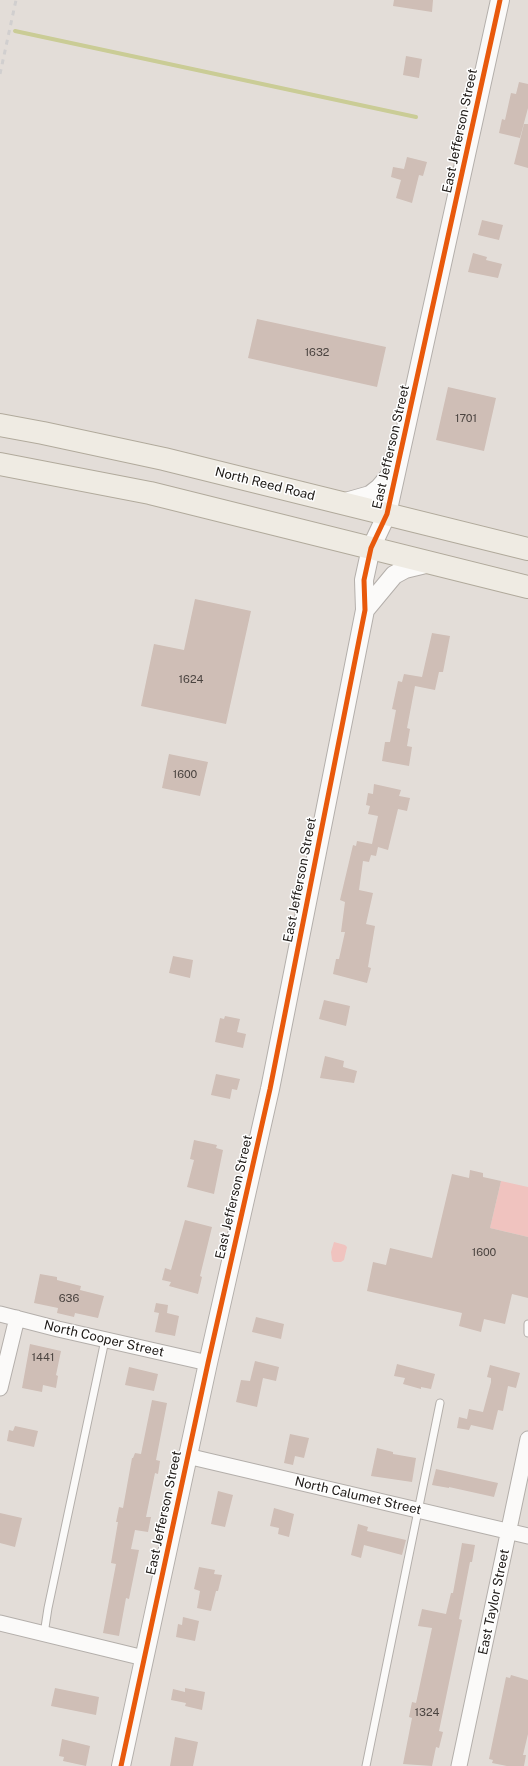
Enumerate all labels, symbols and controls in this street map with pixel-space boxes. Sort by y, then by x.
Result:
street label: East Jefferson Street [439,67,481,195]
house number: 1632 [305,346,329,360]
street label: East Jefferson Street [369,383,413,511]
house number: 1701 [455,412,477,426]
street label: North Reed Road [213,464,317,504]
house number: 1624 [179,673,203,687]
house number: 1600 [173,768,197,782]
street label: East Jefferson Street [280,816,320,944]
street label: East Jefferson Street [212,1133,256,1261]
house number: 1600 [472,1246,496,1260]
house number: 636 [59,1292,79,1306]
street label: North Cooper Street [43,1318,165,1360]
house number: 1441 [32,1351,54,1365]
street label: East Jefferson Street [143,1449,185,1577]
street label: North Calumet Street [293,1474,423,1518]
street label: East Taylor Street [475,1548,513,1656]
house number: 1324 [415,1706,439,1720]

